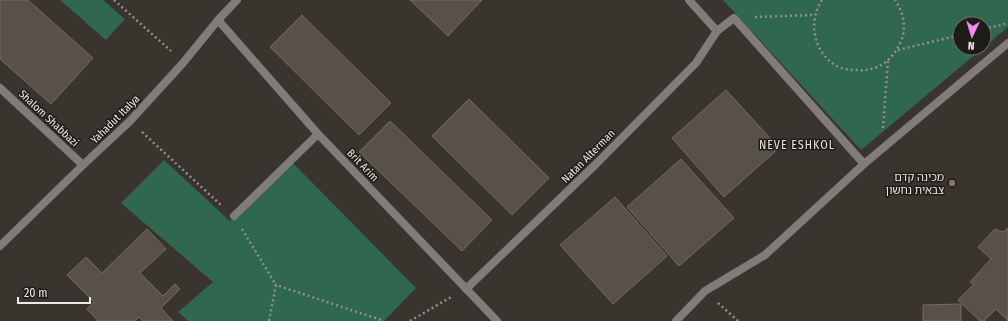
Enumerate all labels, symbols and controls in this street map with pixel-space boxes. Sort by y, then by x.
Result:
north arrow [952,16,992,56]
text: N [968,39,975,52]
street label: Shalom Shabbazi [16,87,81,150]
street label: Yahadut Italya [88,92,142,146]
street label: Natan Alterman [559,127,618,186]
district label: NEVE ESHKOL [759,138,835,152]
street label: Brit Arim [344,147,381,184]
place label: מכינה קדם צבאית נחשון [886,171,944,197]
marker: מכינה קדם צבאית נחשון [947,178,957,188]
scale bar [18,279,90,305]
text: 20 m [24,286,48,300]

